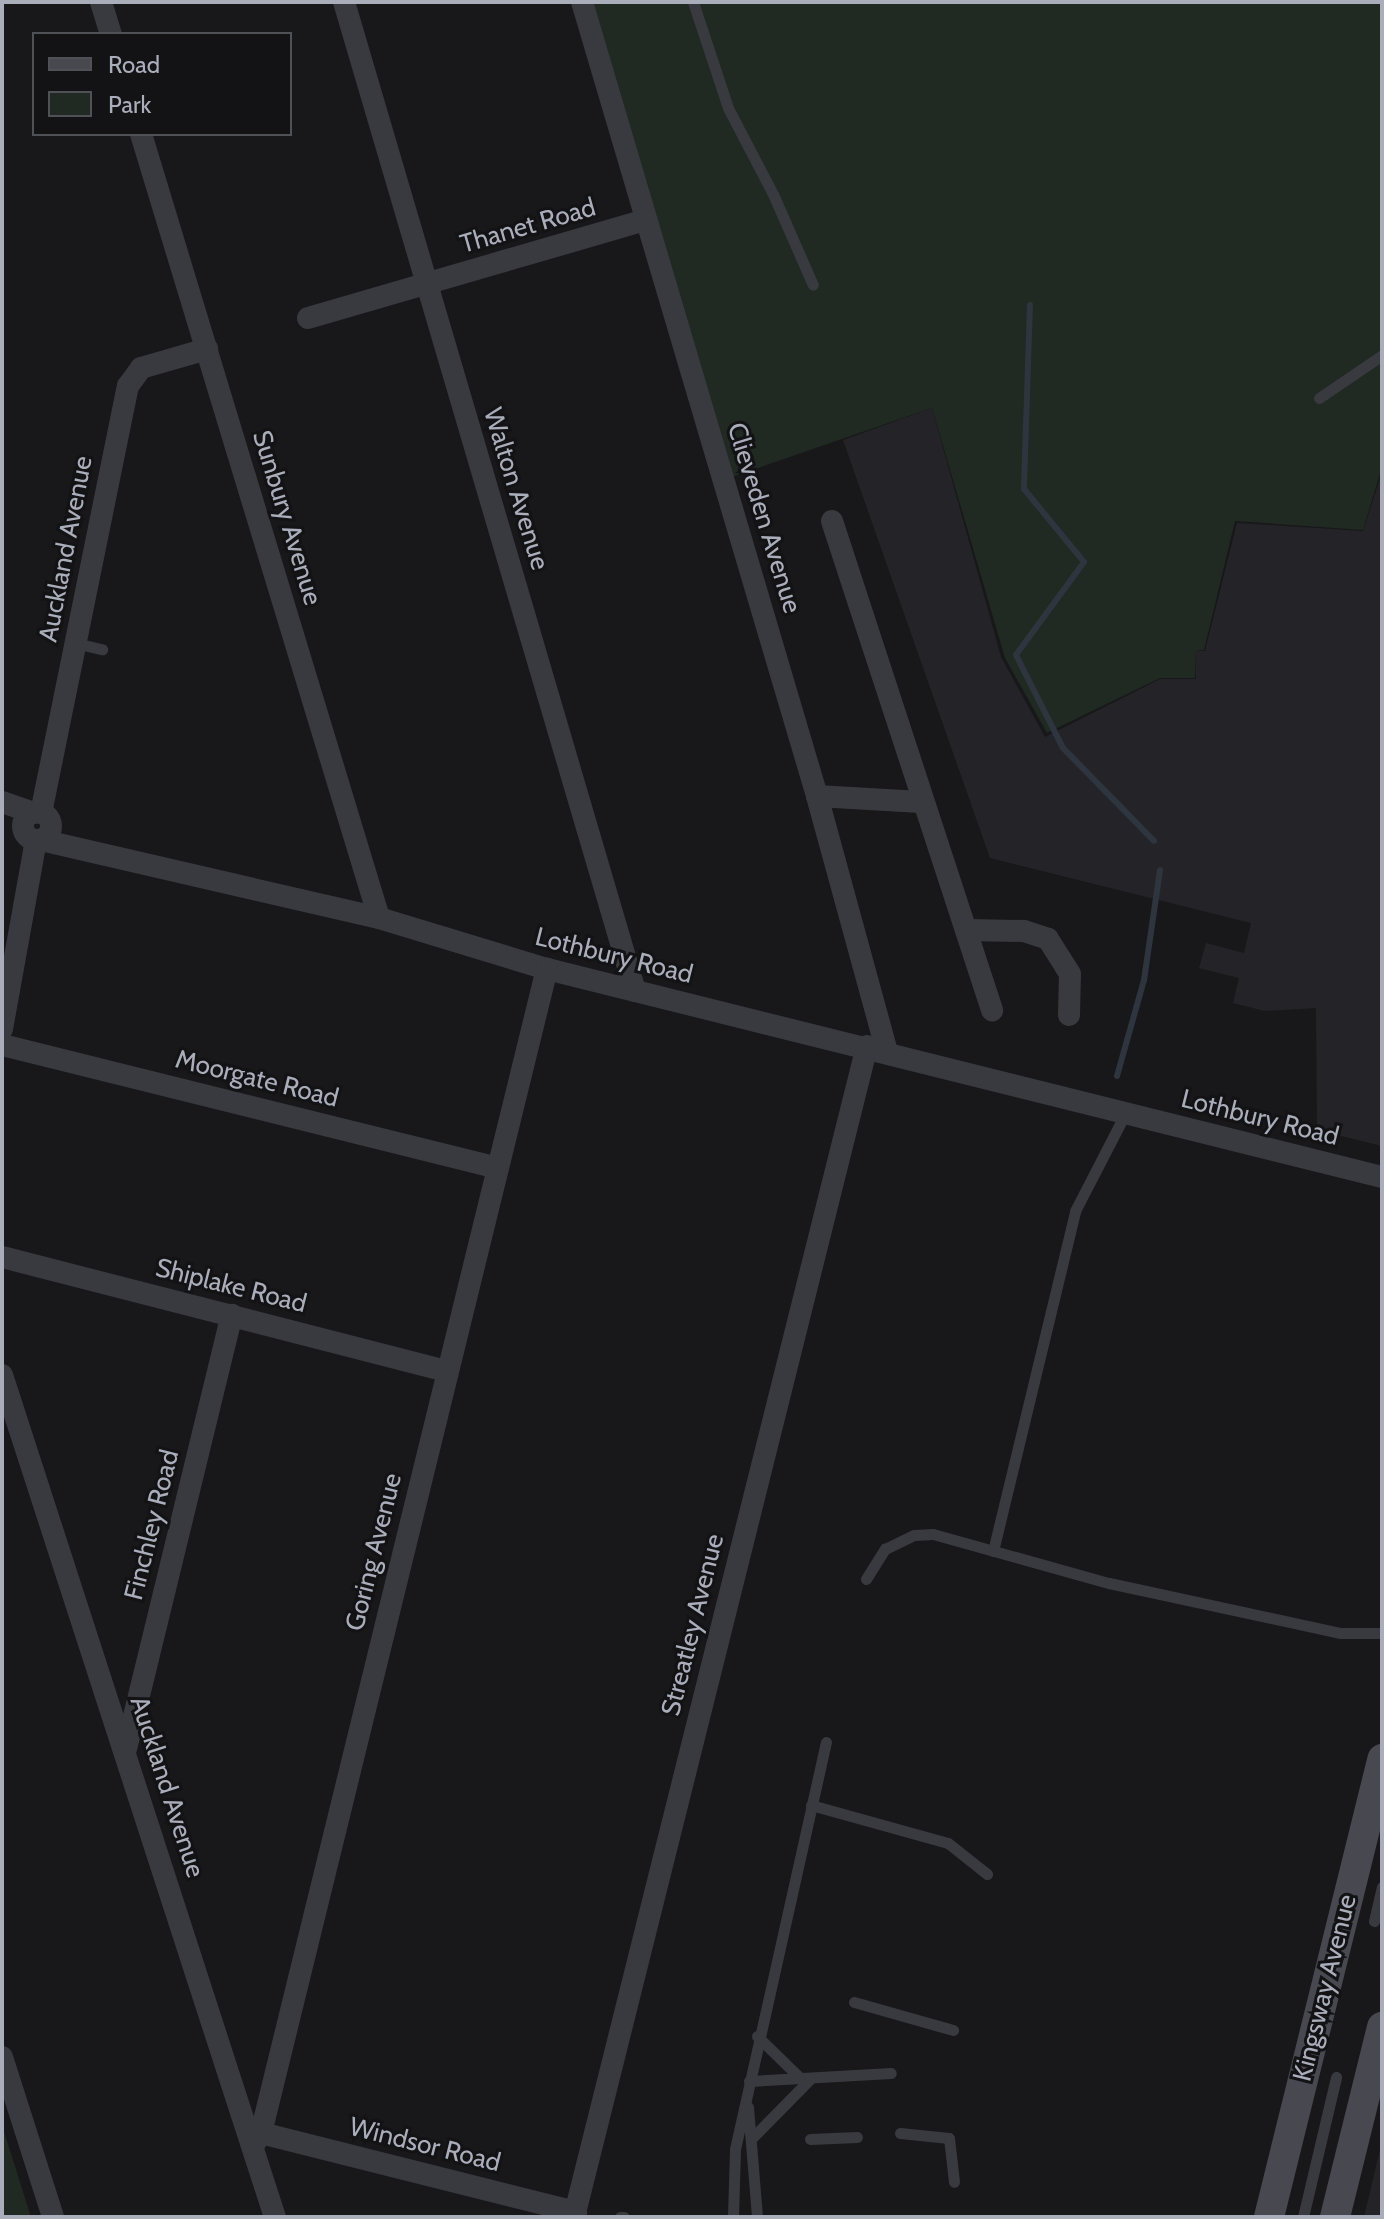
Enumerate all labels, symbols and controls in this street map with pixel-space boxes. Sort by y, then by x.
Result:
legend [32,32,292,136]
text: Road [108,50,160,79]
text: Park [108,90,151,119]
street label: Thanet Road [457,192,599,260]
street label: Walton Avenue [477,404,555,574]
street label: Clieveden Avenue [720,419,808,617]
street label: Sunbury Avenue [246,427,328,609]
street label: Auckland Avenue [33,453,99,645]
street label: Lothbury Road [532,921,696,991]
street label: Moorgate Road [172,1044,342,1114]
street label: Lothbury Road [1178,1083,1342,1153]
street label: Shiplake Road [152,1252,310,1320]
street label: Finchley Road [118,1447,186,1603]
street label: Goring Avenue [339,1470,409,1634]
street label: Streatley Avenue [655,1531,731,1719]
street label: Auckland Avenue [123,1692,211,1882]
street label: Kingsway Avenue [1287,1891,1363,2085]
street label: Windsor Road [346,2111,504,2179]

